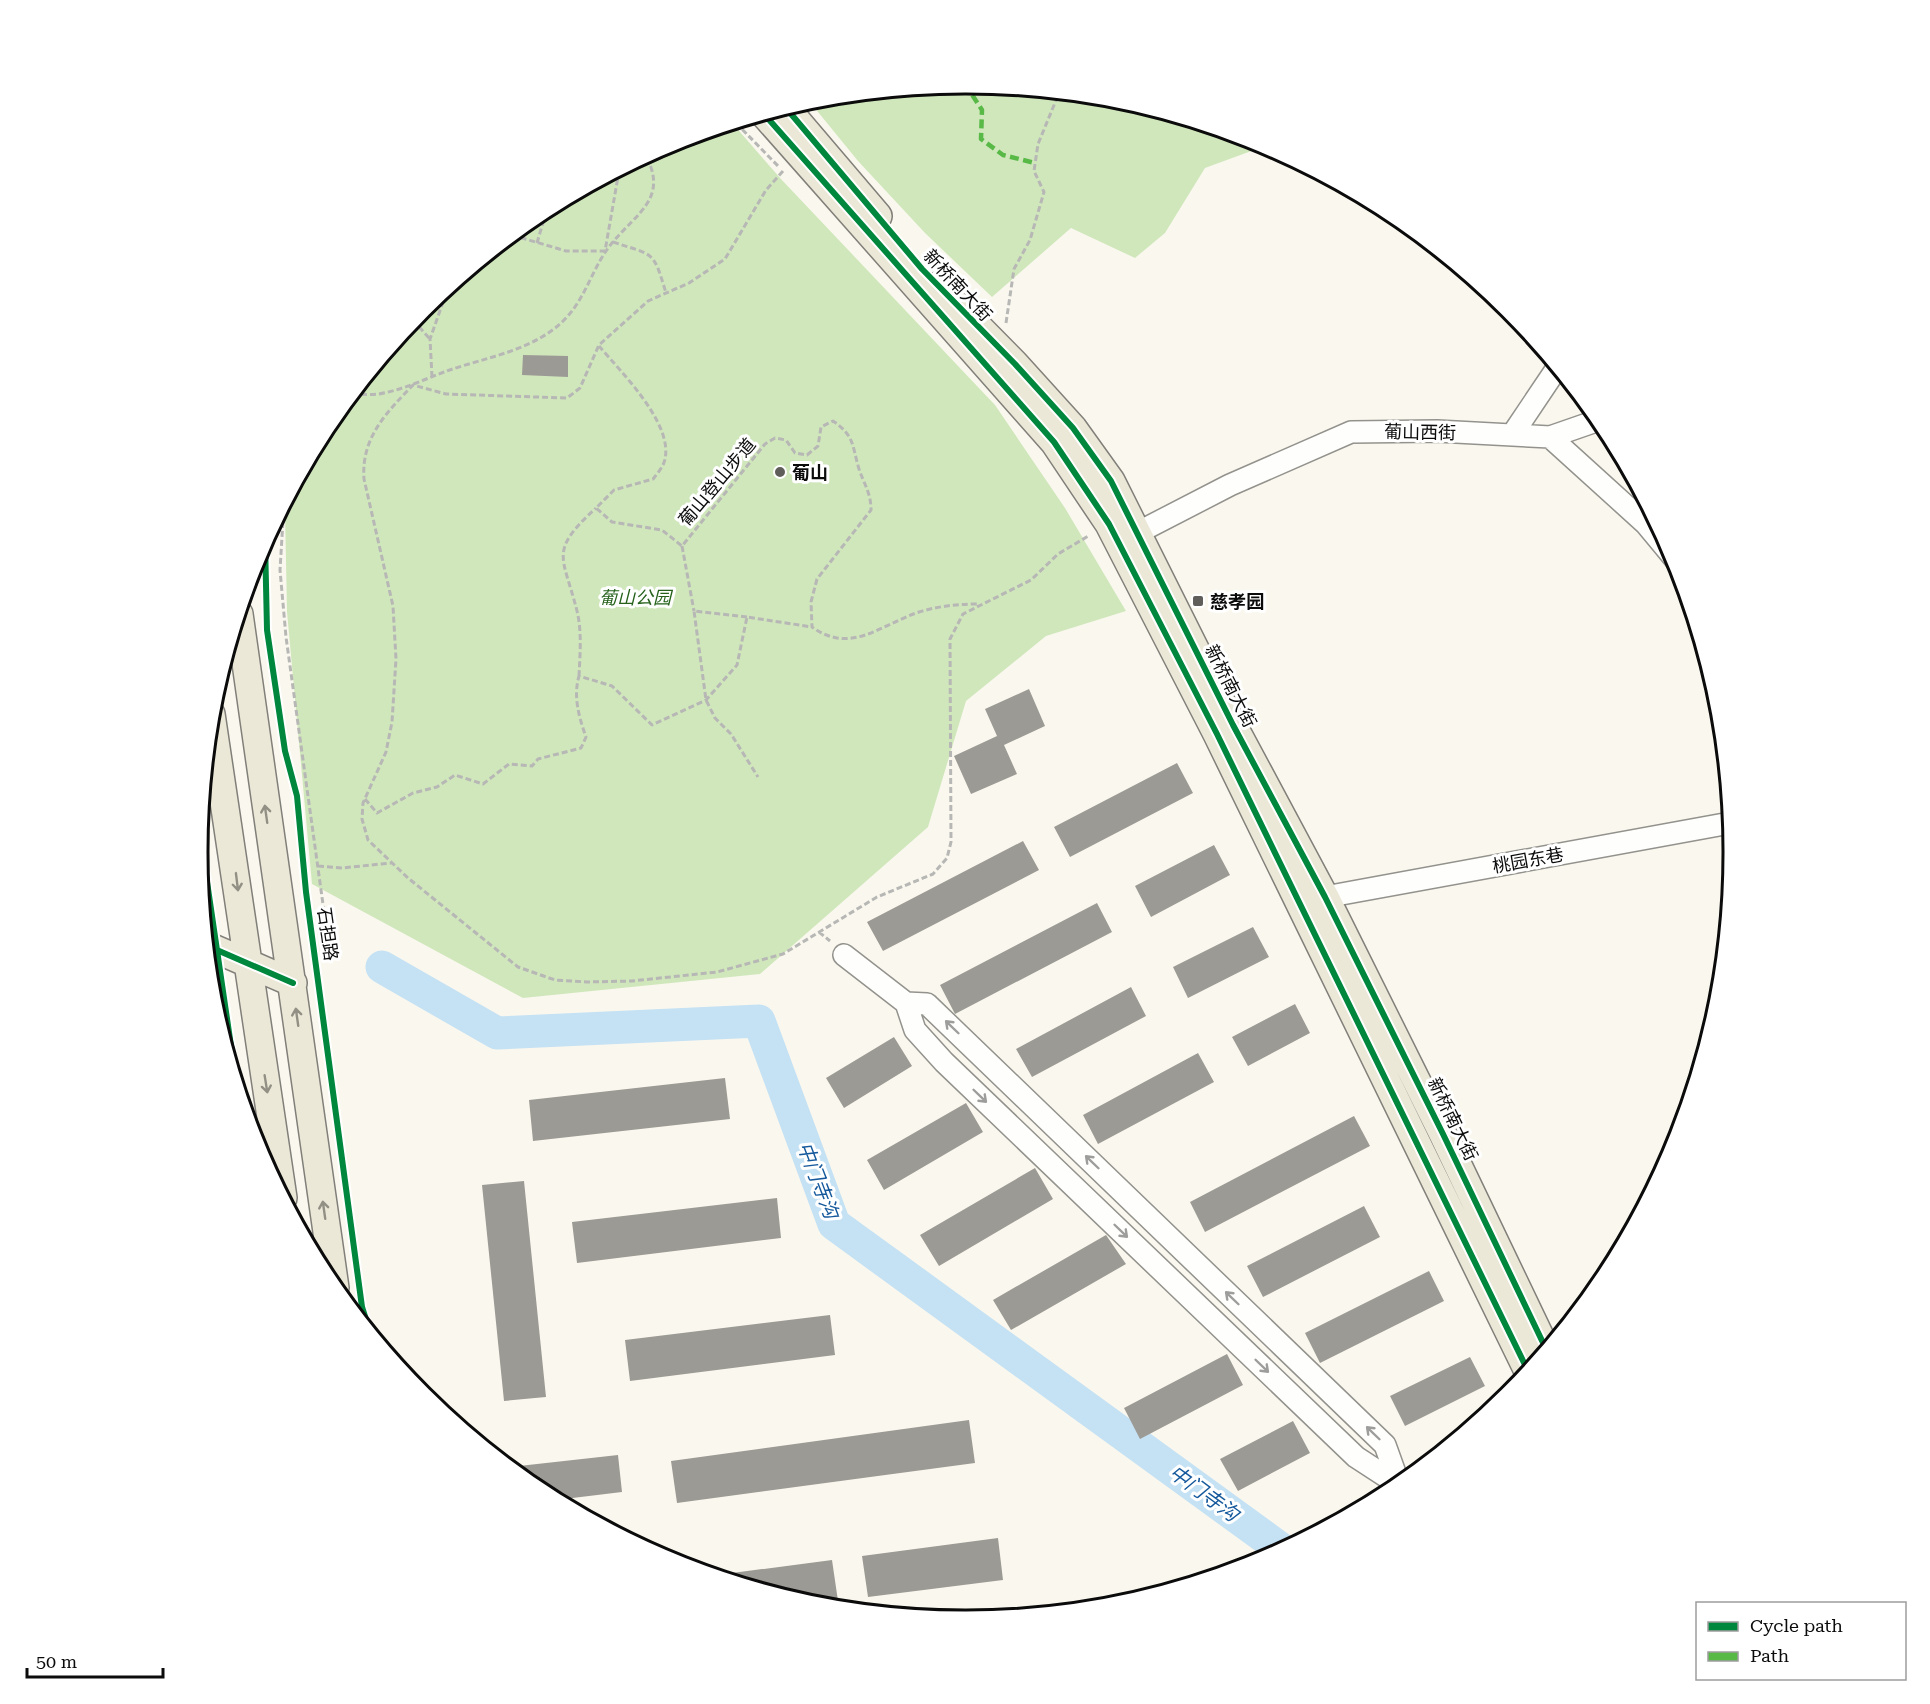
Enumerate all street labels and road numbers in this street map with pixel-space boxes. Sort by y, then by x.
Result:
street label: 新桥南大街 [920,245,996,325]
street label: 葡山西街 [1384,421,1456,443]
street label: 葡山登山步道 [674,434,760,530]
street label: 新桥南大街 [1201,641,1261,731]
street label: 桃园东巷 [1491,843,1565,877]
street label: 石担路 [314,906,342,962]
street label: 新桥南大街 [1424,1074,1482,1164]

